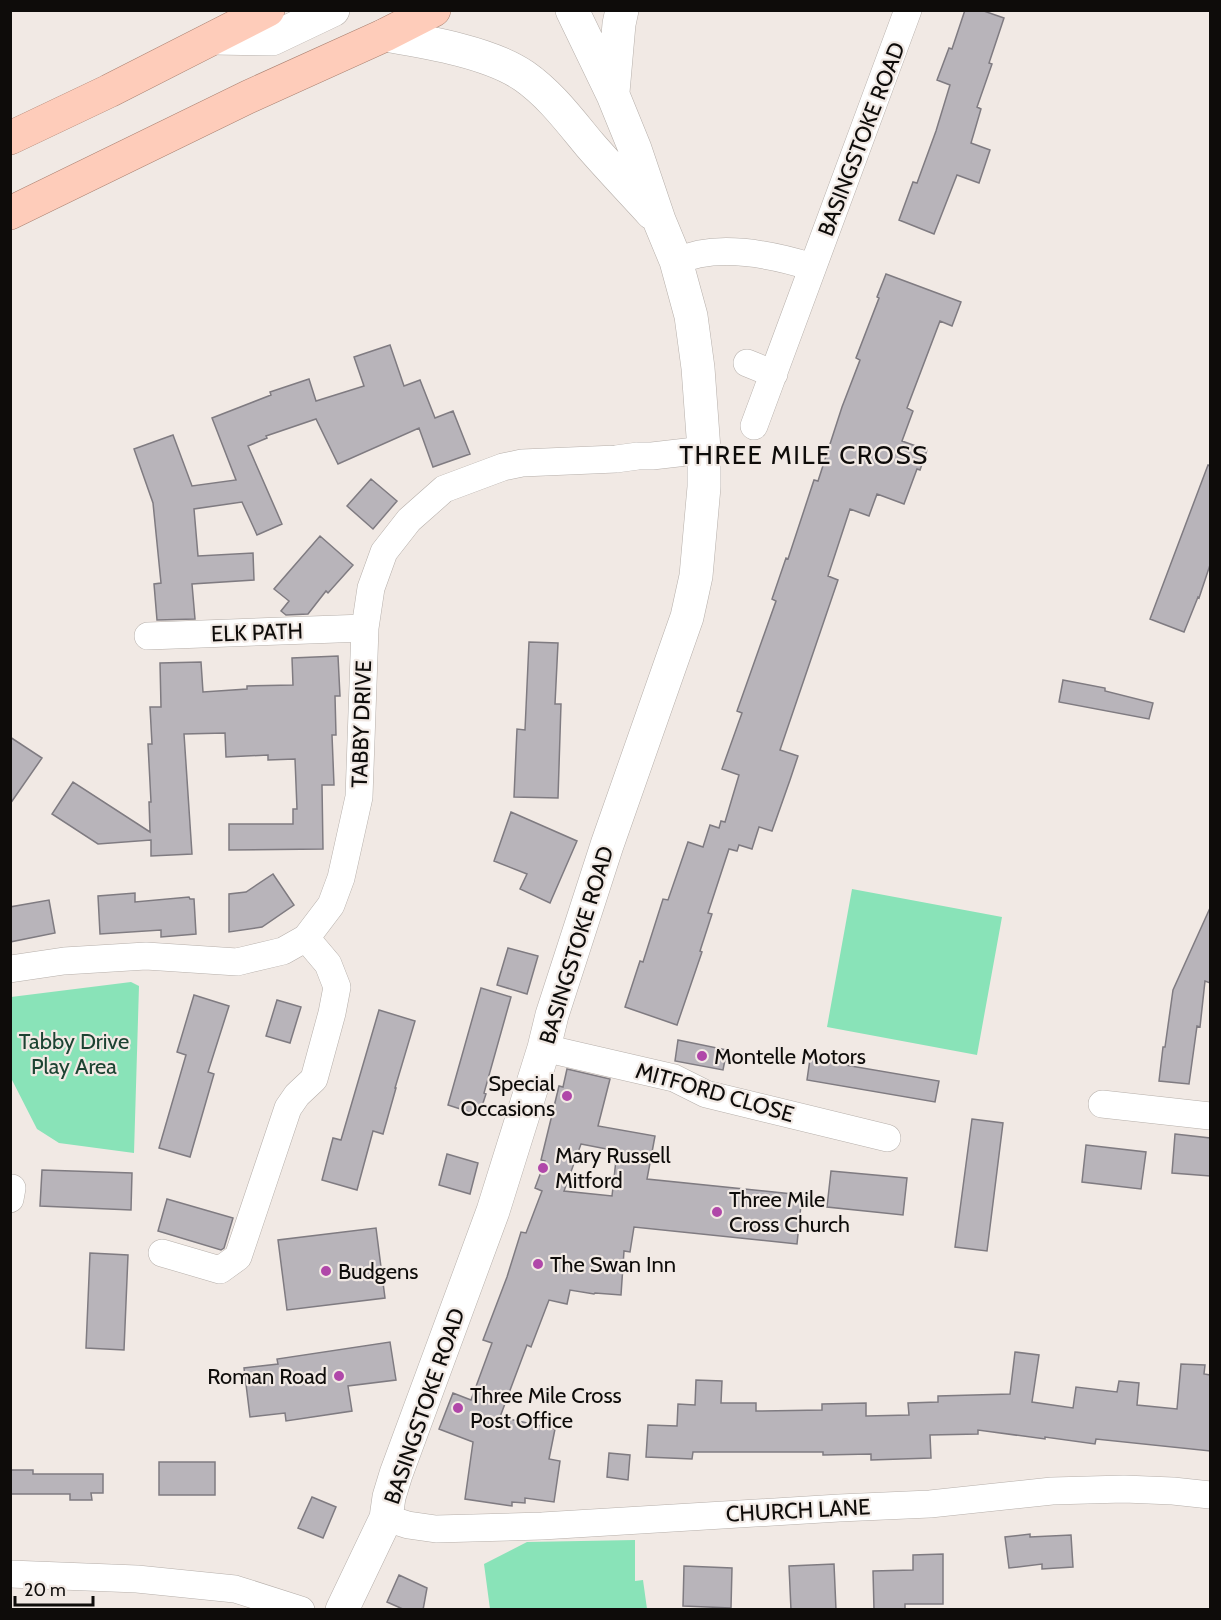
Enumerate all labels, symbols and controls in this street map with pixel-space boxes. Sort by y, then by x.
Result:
street label: BASINGSTOKE ROAD [812,38,911,240]
district label: THREE MILE CROSS [679,439,929,471]
street label: ELK PATH [211,617,303,648]
street label: TABBY DRIVE [346,660,377,788]
street label: BASINGSTOKE ROAD [534,843,619,1047]
park label: Tabby Drive Play Area [19,1028,129,1080]
place label: Montelle Motors [714,1043,866,1070]
marker: Montelle Motors [695,1049,709,1063]
street label: MITFORD CLOSE [633,1057,797,1128]
place label: Special Occasions [461,1070,556,1122]
marker: Special Occasions [560,1089,574,1103]
place label: Mary Russell Mitford [555,1142,672,1194]
marker: Mary Russell Mitford [536,1161,550,1175]
place label: Three Mile Cross Church [729,1186,850,1238]
marker: Three Mile Cross Church [710,1205,724,1219]
place label: The Swan Inn [550,1251,676,1278]
marker: The Swan Inn [531,1257,545,1271]
place label: Budgens [338,1258,418,1285]
marker: Budgens [319,1264,333,1278]
street label: BASINGSTOKE ROAD [378,1305,471,1508]
place label: Roman Road [207,1363,327,1390]
marker: Roman Road [332,1369,346,1383]
place label: Three Mile Cross Post Office [470,1382,622,1434]
marker: Three Mile Cross Post Office [451,1401,465,1415]
street label: CHURCH LANE [725,1493,871,1528]
scale bar [15,1569,93,1607]
text: 20 m [24,1579,66,1601]

